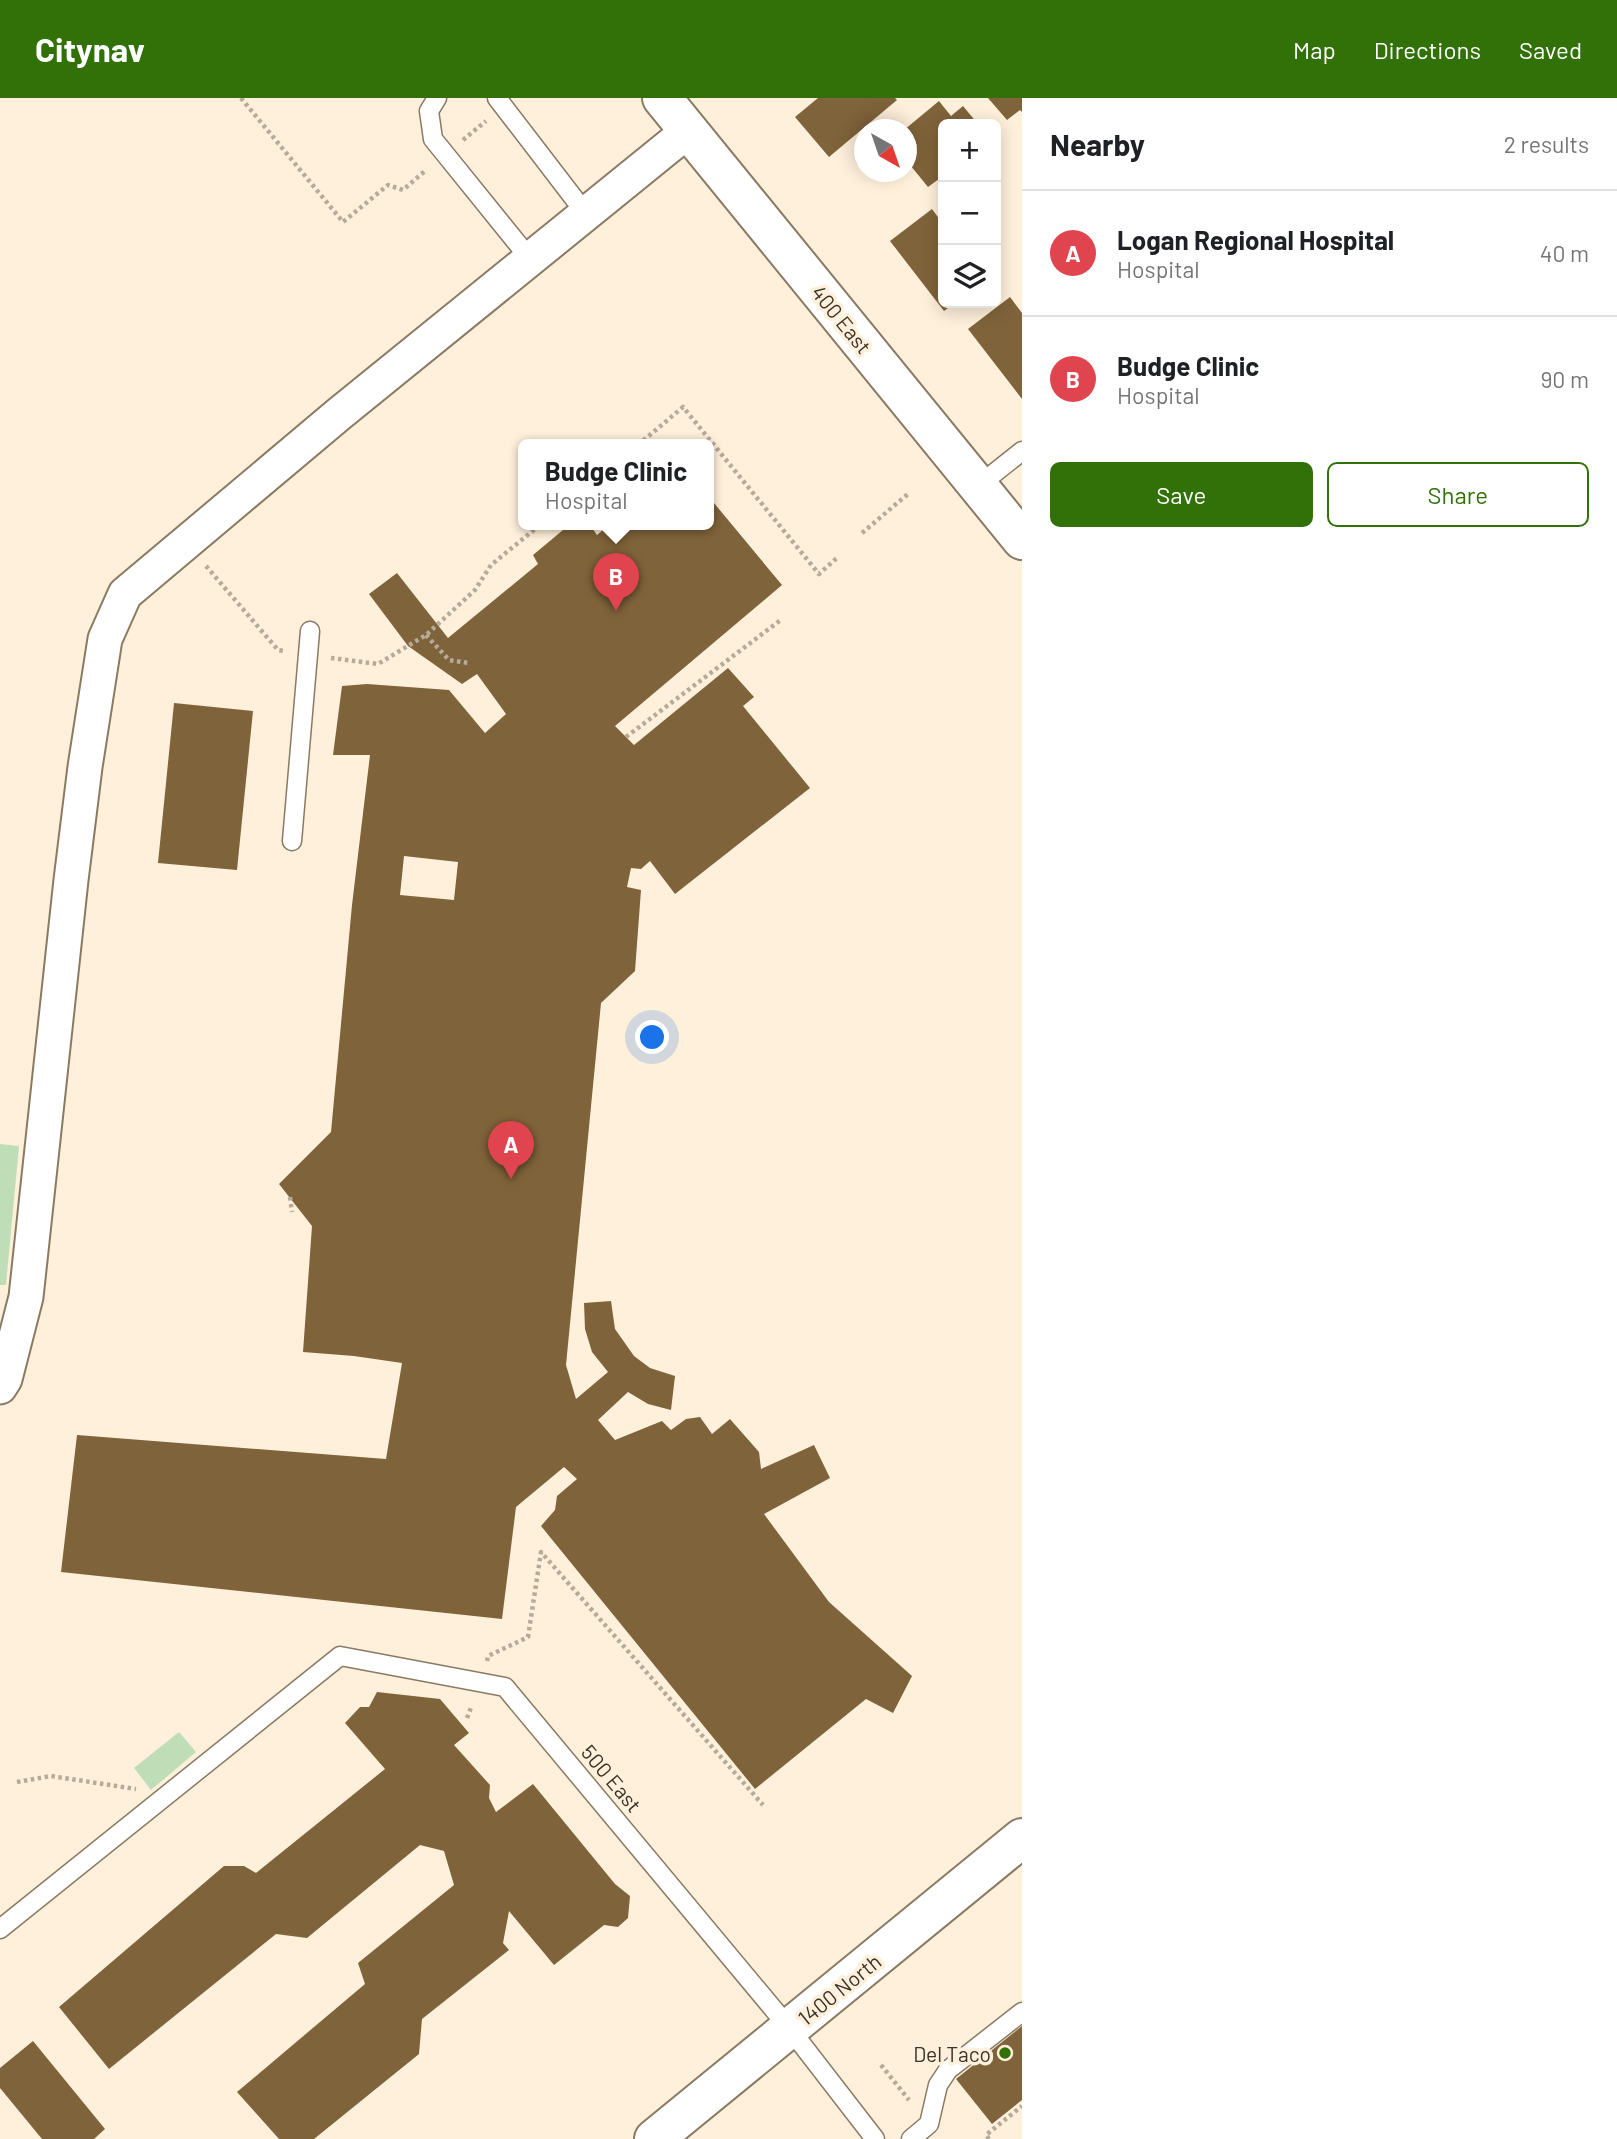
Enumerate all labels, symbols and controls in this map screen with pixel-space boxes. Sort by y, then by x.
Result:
text: Citynav [35,29,145,69]
text: Map [1293,35,1336,64]
text: Directions [1374,35,1481,64]
text: Saved [1519,35,1582,64]
north arrow [854,119,917,182]
map controls [938,119,1001,308]
button: + [938,119,1001,182]
text: Nearby [1050,126,1145,162]
text: 2 results [1504,130,1589,158]
button: − [938,182,1001,245]
text: Logan Regional Hospital [1117,224,1394,255]
text: A [1065,239,1081,267]
text: 40 m [1540,239,1589,267]
button: layers [938,245,1001,308]
text: Hospital [1117,255,1200,283]
street label: 400 East [807,280,877,358]
text: Budge Clinic [1117,350,1259,381]
text: B [1066,365,1080,393]
text: 90 m [1540,365,1589,393]
text: Hospital [1117,381,1200,409]
popup [518,439,714,530]
text: Budge Clinic [545,455,687,486]
button: Save [1050,462,1313,527]
button: Share [1327,462,1589,527]
text: Hospital [545,486,627,514]
pin: B [593,553,639,611]
your location [635,1020,669,1054]
pin: A [488,1121,534,1179]
street label: 500 East [577,1739,647,1817]
street label: 1400 North [793,1948,885,2030]
place label: Del Taco [913,2041,991,2066]
marker: Del Taco [997,2045,1013,2061]

